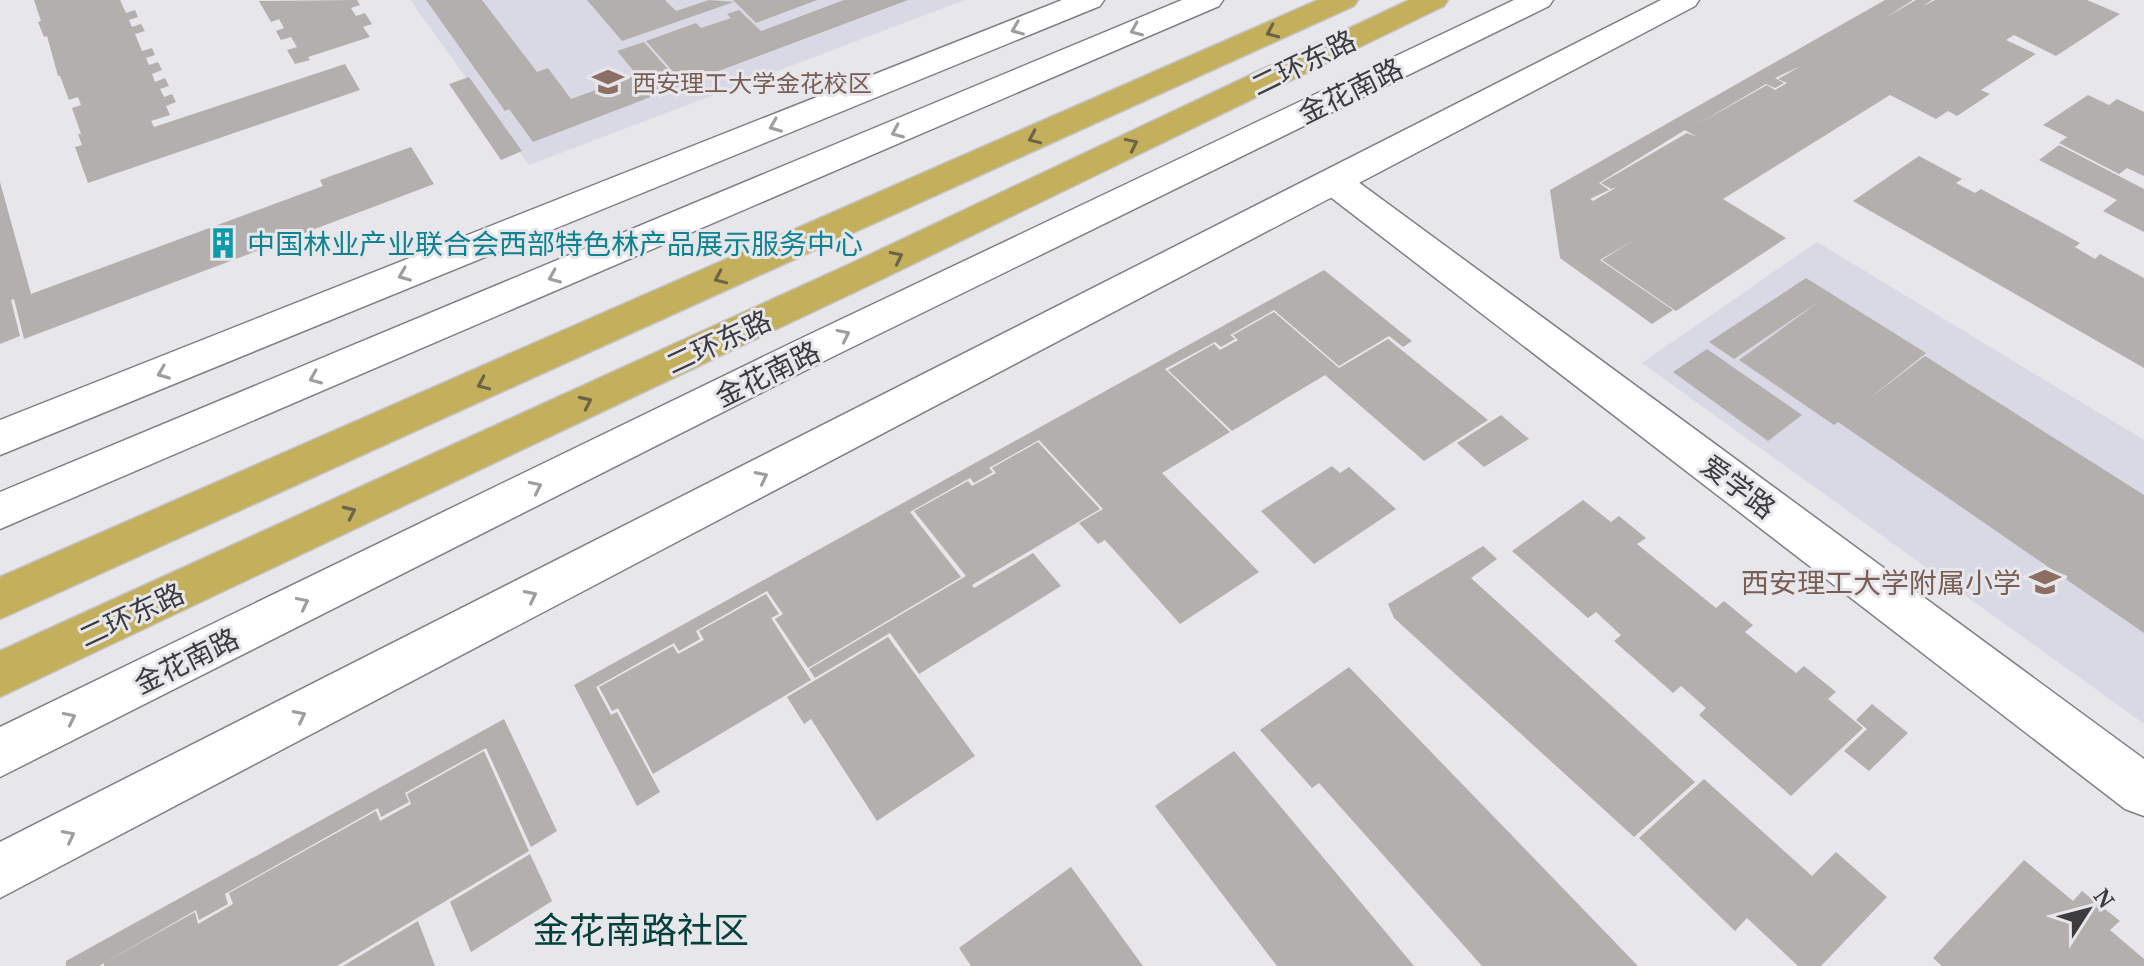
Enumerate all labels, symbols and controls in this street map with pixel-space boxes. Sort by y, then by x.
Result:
one-way arrow [1011,19,1025,36]
street label: 二环东路 [1244,20,1362,104]
one-way arrow [1130,21,1144,37]
one-way arrow [1265,22,1280,38]
street label: 金花南路 [1291,48,1409,132]
school or university icon: 西安理工大学金花校区 [591,65,625,99]
place label: 西安理工大学金花校区 [632,66,872,99]
one-way arrow [769,116,783,133]
one-way arrow [891,122,905,138]
one-way arrow [1028,128,1042,144]
one-way arrow [1124,138,1138,154]
place label: 中国林业产业联合会西部特色林产品展示服务中心 [247,224,863,262]
building icon: 中国林业产业联合会西部特色林产品展示服务中心 [206,226,240,260]
one-way arrow [889,251,904,267]
one-way arrow [398,266,412,282]
one-way arrow [548,267,562,283]
one-way arrow [714,268,728,284]
street label: 二环东路 [659,300,777,382]
one-way arrow [836,329,850,345]
street label: 金花南路 [708,331,826,415]
one-way arrow [157,363,171,379]
one-way arrow [309,368,323,384]
one-way arrow [476,374,491,390]
one-way arrow [577,396,592,412]
street label: 爱学路 [1694,446,1784,526]
one-way arrow [754,471,768,487]
one-way arrow [527,481,542,497]
one-way arrow [342,506,356,522]
place label: 西安理工大学附属小学 [1741,563,2021,601]
school or university icon: 西安理工大学附属小学 [2028,565,2062,599]
street label: 二环东路 [72,573,190,655]
one-way arrow [523,591,537,606]
one-way arrow [294,597,309,612]
street label: 金花南路 [127,618,245,702]
one-way arrow [292,710,307,726]
one-way arrow [61,712,76,728]
one-way arrow [61,830,76,845]
north arrow [2048,870,2128,950]
text: N [2088,882,2122,913]
district label: 金花南路社区 [533,905,749,954]

